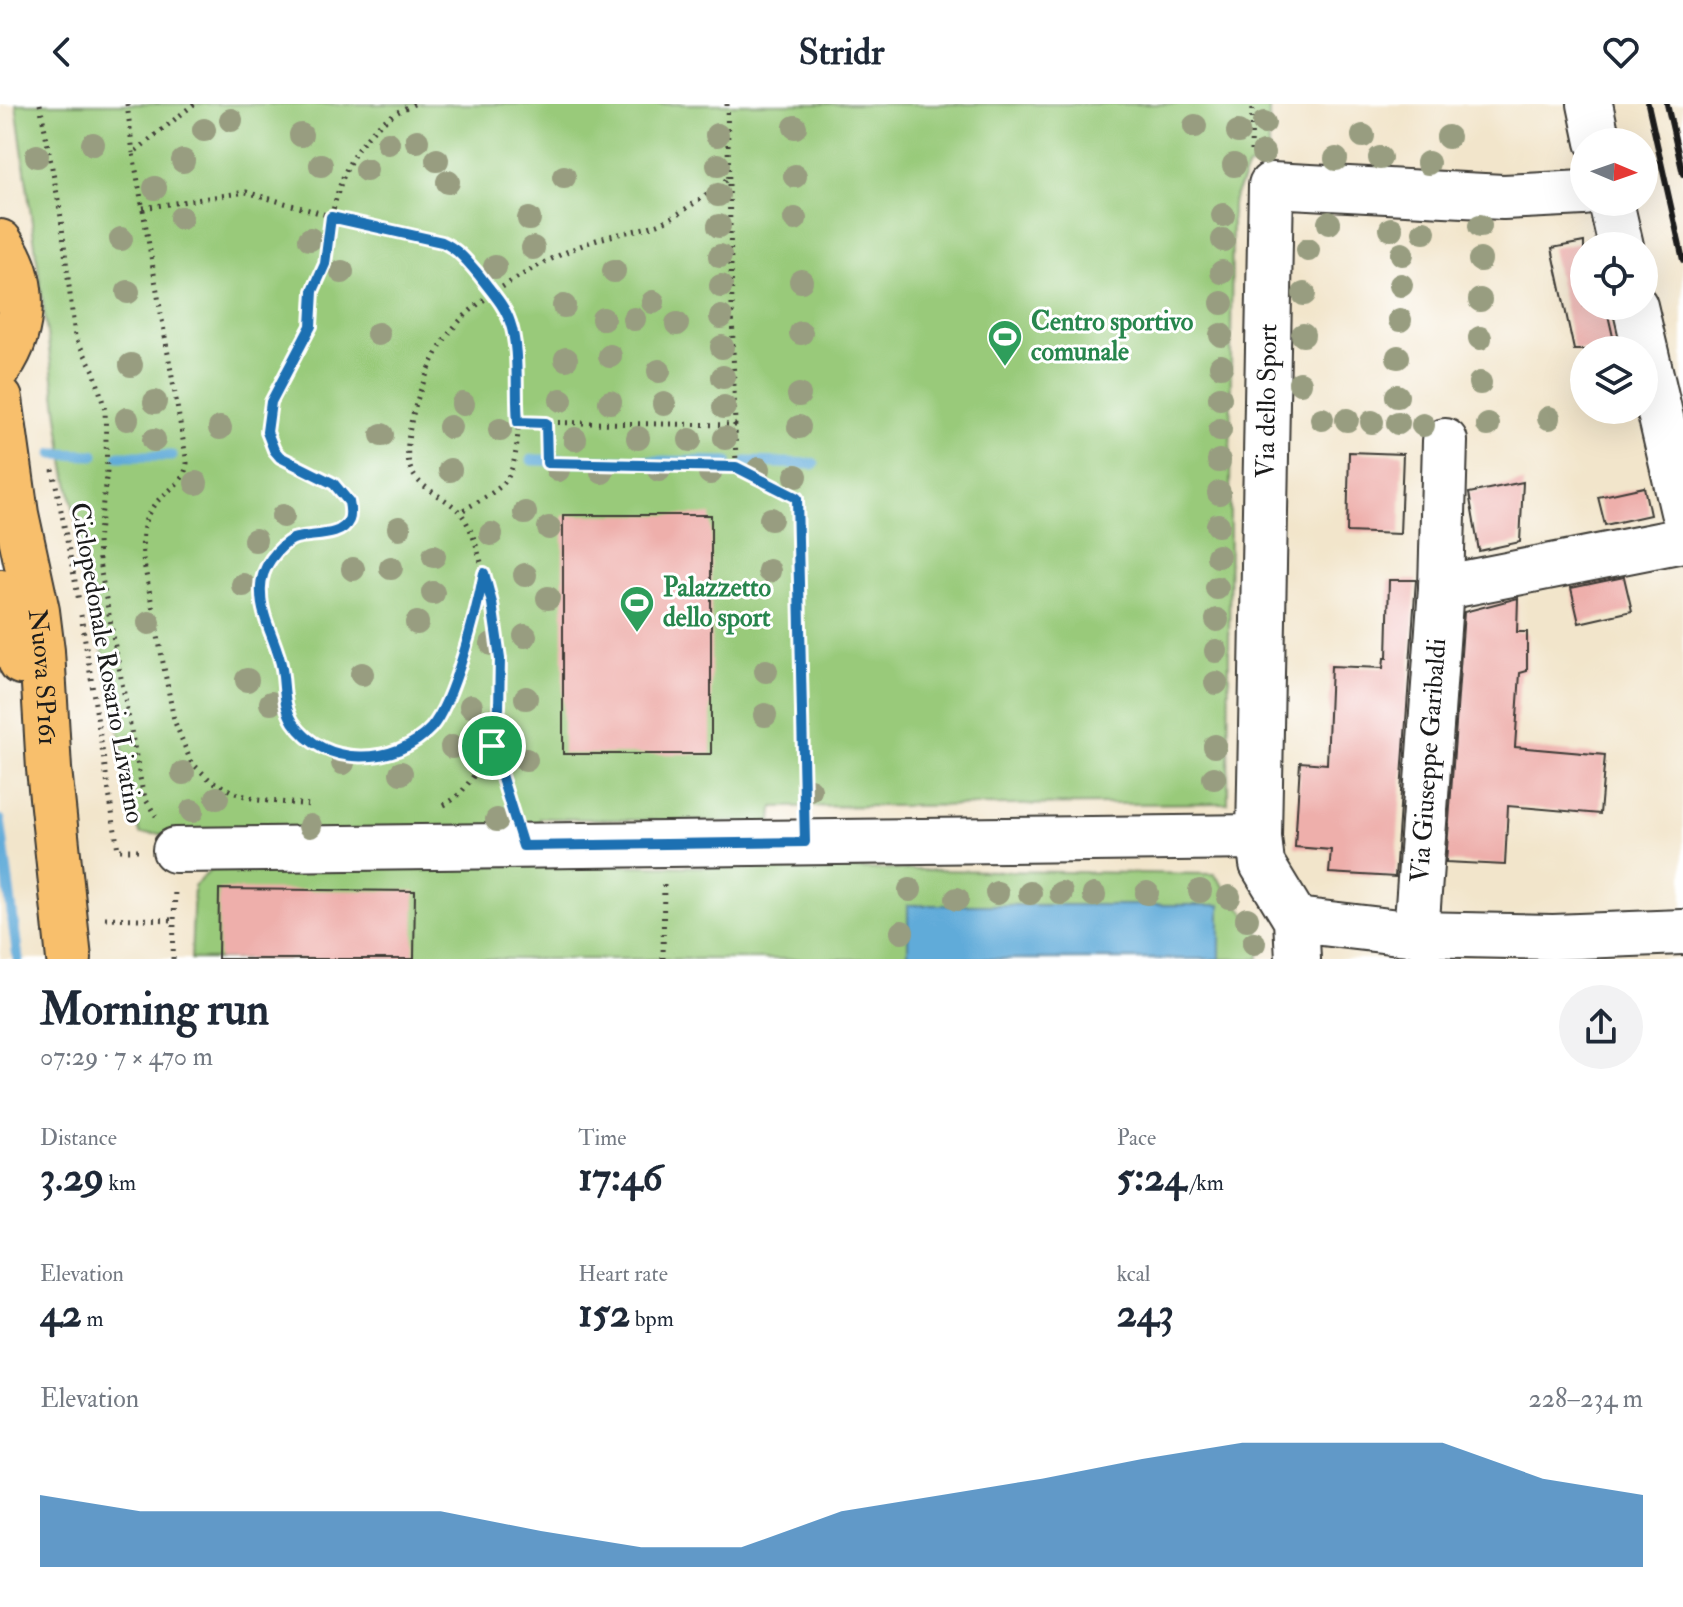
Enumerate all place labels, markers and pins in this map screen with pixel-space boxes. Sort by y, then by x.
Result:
place label: Centro sportivo comunale [1031,306,1194,368]
sports icon: Centro sportivo comunale [986,318,1024,368]
place label: Palazzetto dello sport [663,572,771,635]
sports icon: Palazzetto dello sport [618,584,656,634]
pin [458,712,526,780]

